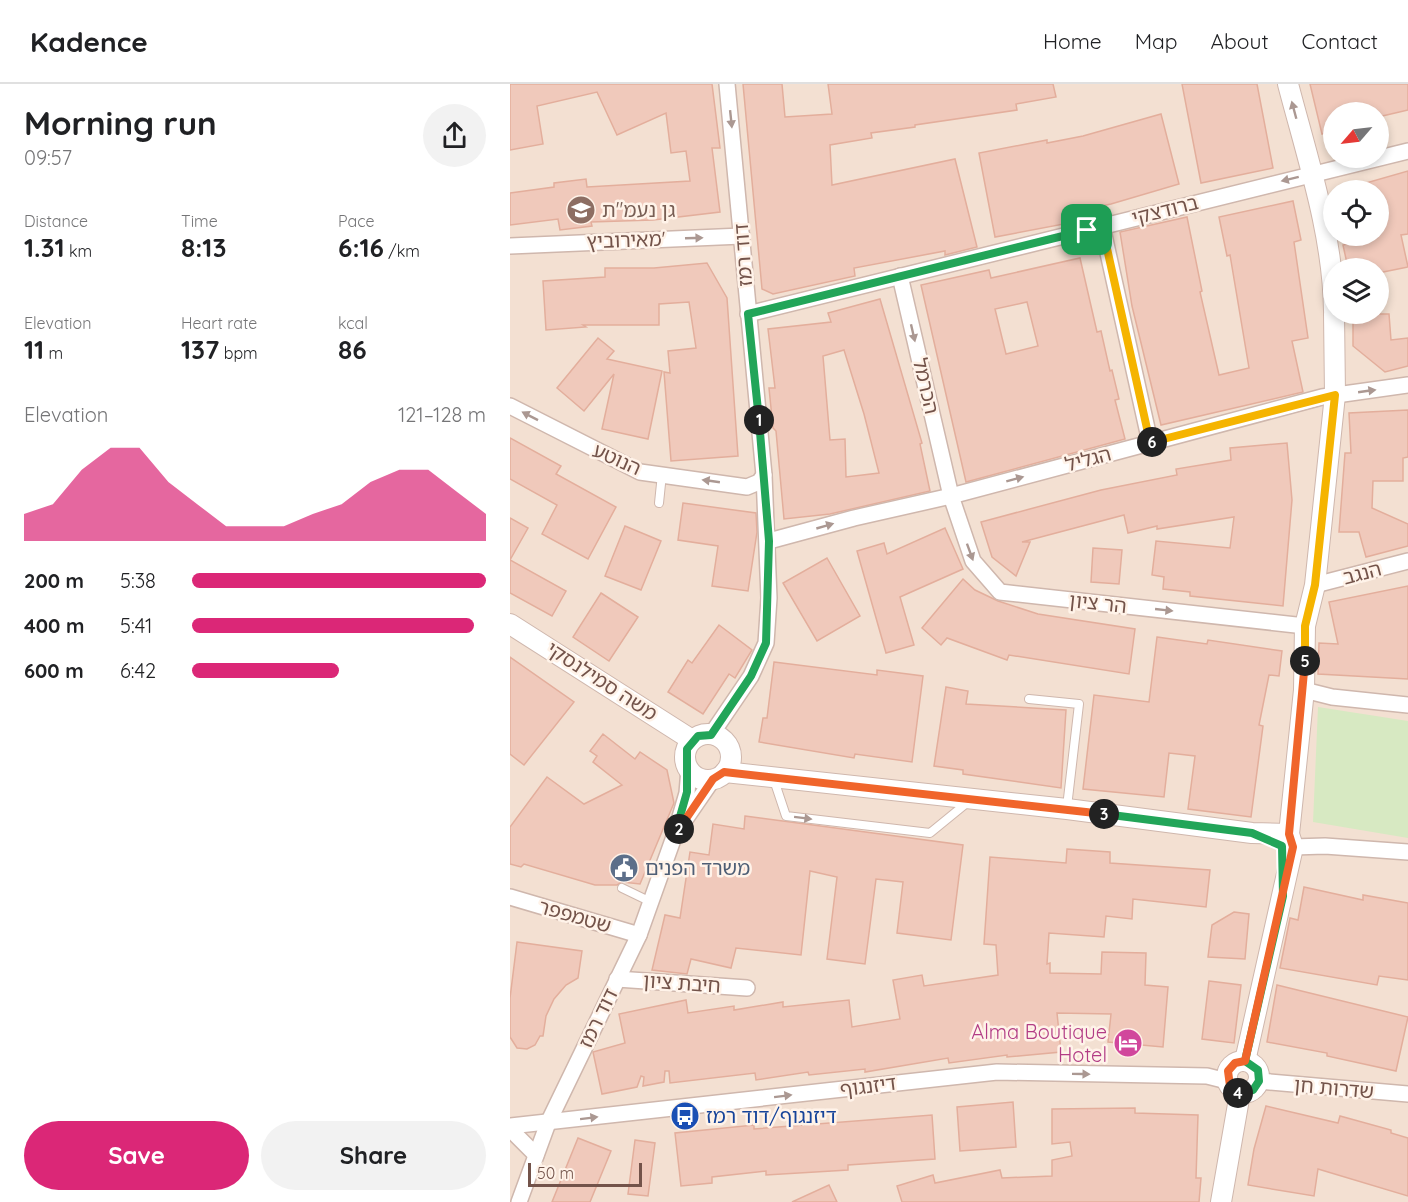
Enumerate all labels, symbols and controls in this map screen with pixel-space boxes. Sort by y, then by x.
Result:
text: Kadence [30,24,148,59]
text: Home [1043,28,1102,54]
text: Map [1135,28,1178,54]
text: About [1211,28,1269,54]
text: Contact [1302,28,1378,54]
one-way arrow [1289,101,1299,119]
text: Morning run [24,102,217,143]
north arrow [1323,102,1389,168]
map controls [1323,102,1389,324]
button: share [423,104,486,167]
one-way arrow [726,110,736,129]
text: 09:57 [24,145,72,170]
one-way arrow [1281,175,1299,185]
button: locate [1323,180,1389,246]
street label: ברודצקי [1129,189,1201,230]
school or university icon: גן נעמ"ת [565,194,597,226]
place label: גן נעמ"ת [602,197,676,222]
pin [1061,204,1112,255]
text: Distance [24,211,88,231]
text: Time [181,211,218,231]
text: Pace [338,211,374,231]
icon: arrive [1070,213,1103,246]
street label: דוד רמז [728,222,757,287]
street label: מאירוביץ' [586,226,666,253]
text: 1.31 [24,231,65,264]
text: 8:13 [181,231,226,264]
text: 6:16 [338,231,384,264]
one-way arrow [685,233,704,243]
text: km [65,241,92,261]
text: /km [384,241,420,261]
button: layers [1323,258,1389,324]
text: Elevation [24,313,91,333]
text: Heart rate [181,313,257,333]
text: kcal [338,313,368,333]
one-way arrow [909,323,918,342]
text: 11 [24,333,44,366]
text: 137 [181,333,219,366]
text: 86 [338,333,367,366]
text: m [44,343,63,363]
text: bpm [219,343,258,363]
street label: הכרמל [908,355,945,416]
one-way arrow [1357,386,1376,396]
text: Elevation [24,402,108,427]
text: 121–128 m [398,402,486,427]
pin: 1 [744,405,774,435]
text: 1 [756,410,762,430]
one-way arrow [521,411,538,421]
pin: 6 [1137,427,1167,457]
text: 6 [1148,432,1156,452]
street label: הנוטע [589,437,645,480]
street label: הגליל [1062,440,1114,477]
one-way arrow [1006,474,1024,483]
one-way arrow [701,477,720,486]
one-way arrow [817,521,835,530]
one-way arrow [966,543,976,561]
street label: הנגב [1340,555,1384,590]
text: 200 m [24,568,84,593]
text: 5:38 [120,568,156,593]
street label: הר ציון [1068,587,1128,618]
one-way arrow [1155,606,1174,615]
text: 400 m [24,613,84,638]
text: 5:41 [120,613,152,638]
street label: משה סמילנסקי [542,635,662,726]
pin: 5 [1290,646,1320,676]
text: 5 [1300,651,1310,671]
text: 600 m [24,658,84,683]
text: 6:42 [120,658,156,683]
pin: 3 [1089,799,1119,829]
text: 3 [1100,804,1108,824]
one-way arrow [794,813,813,822]
pin: 2 [664,814,694,844]
text: 2 [674,819,684,839]
public building icon: משרד הפנים [608,852,640,884]
place label: משרד הפנים [645,855,750,880]
street label: שטמפפר [536,893,614,938]
street label: חיבת ציון [642,967,722,998]
street label: דוד רמז [572,984,623,1052]
place label: Alma Boutique Hotel [971,1019,1107,1067]
hotel icon: Alma Boutique Hotel [1112,1027,1144,1059]
one-way arrow [1072,1069,1091,1078]
street label: דיזנגוף [838,1070,898,1101]
street label: שדרות חן [1293,1072,1375,1103]
pin: 4 [1223,1078,1253,1108]
text: 4 [1233,1083,1243,1103]
one-way arrow [773,1091,792,1101]
bus stop icon: דיזנגוף/דוד רמז [669,1100,701,1132]
place label: דיזנגוף/דוד רמז [706,1103,837,1128]
one-way arrow [580,1114,599,1123]
button: Save [24,1121,249,1190]
button: Share [261,1121,486,1190]
scale bar [528,1160,642,1188]
text: 50 m [537,1163,574,1183]

